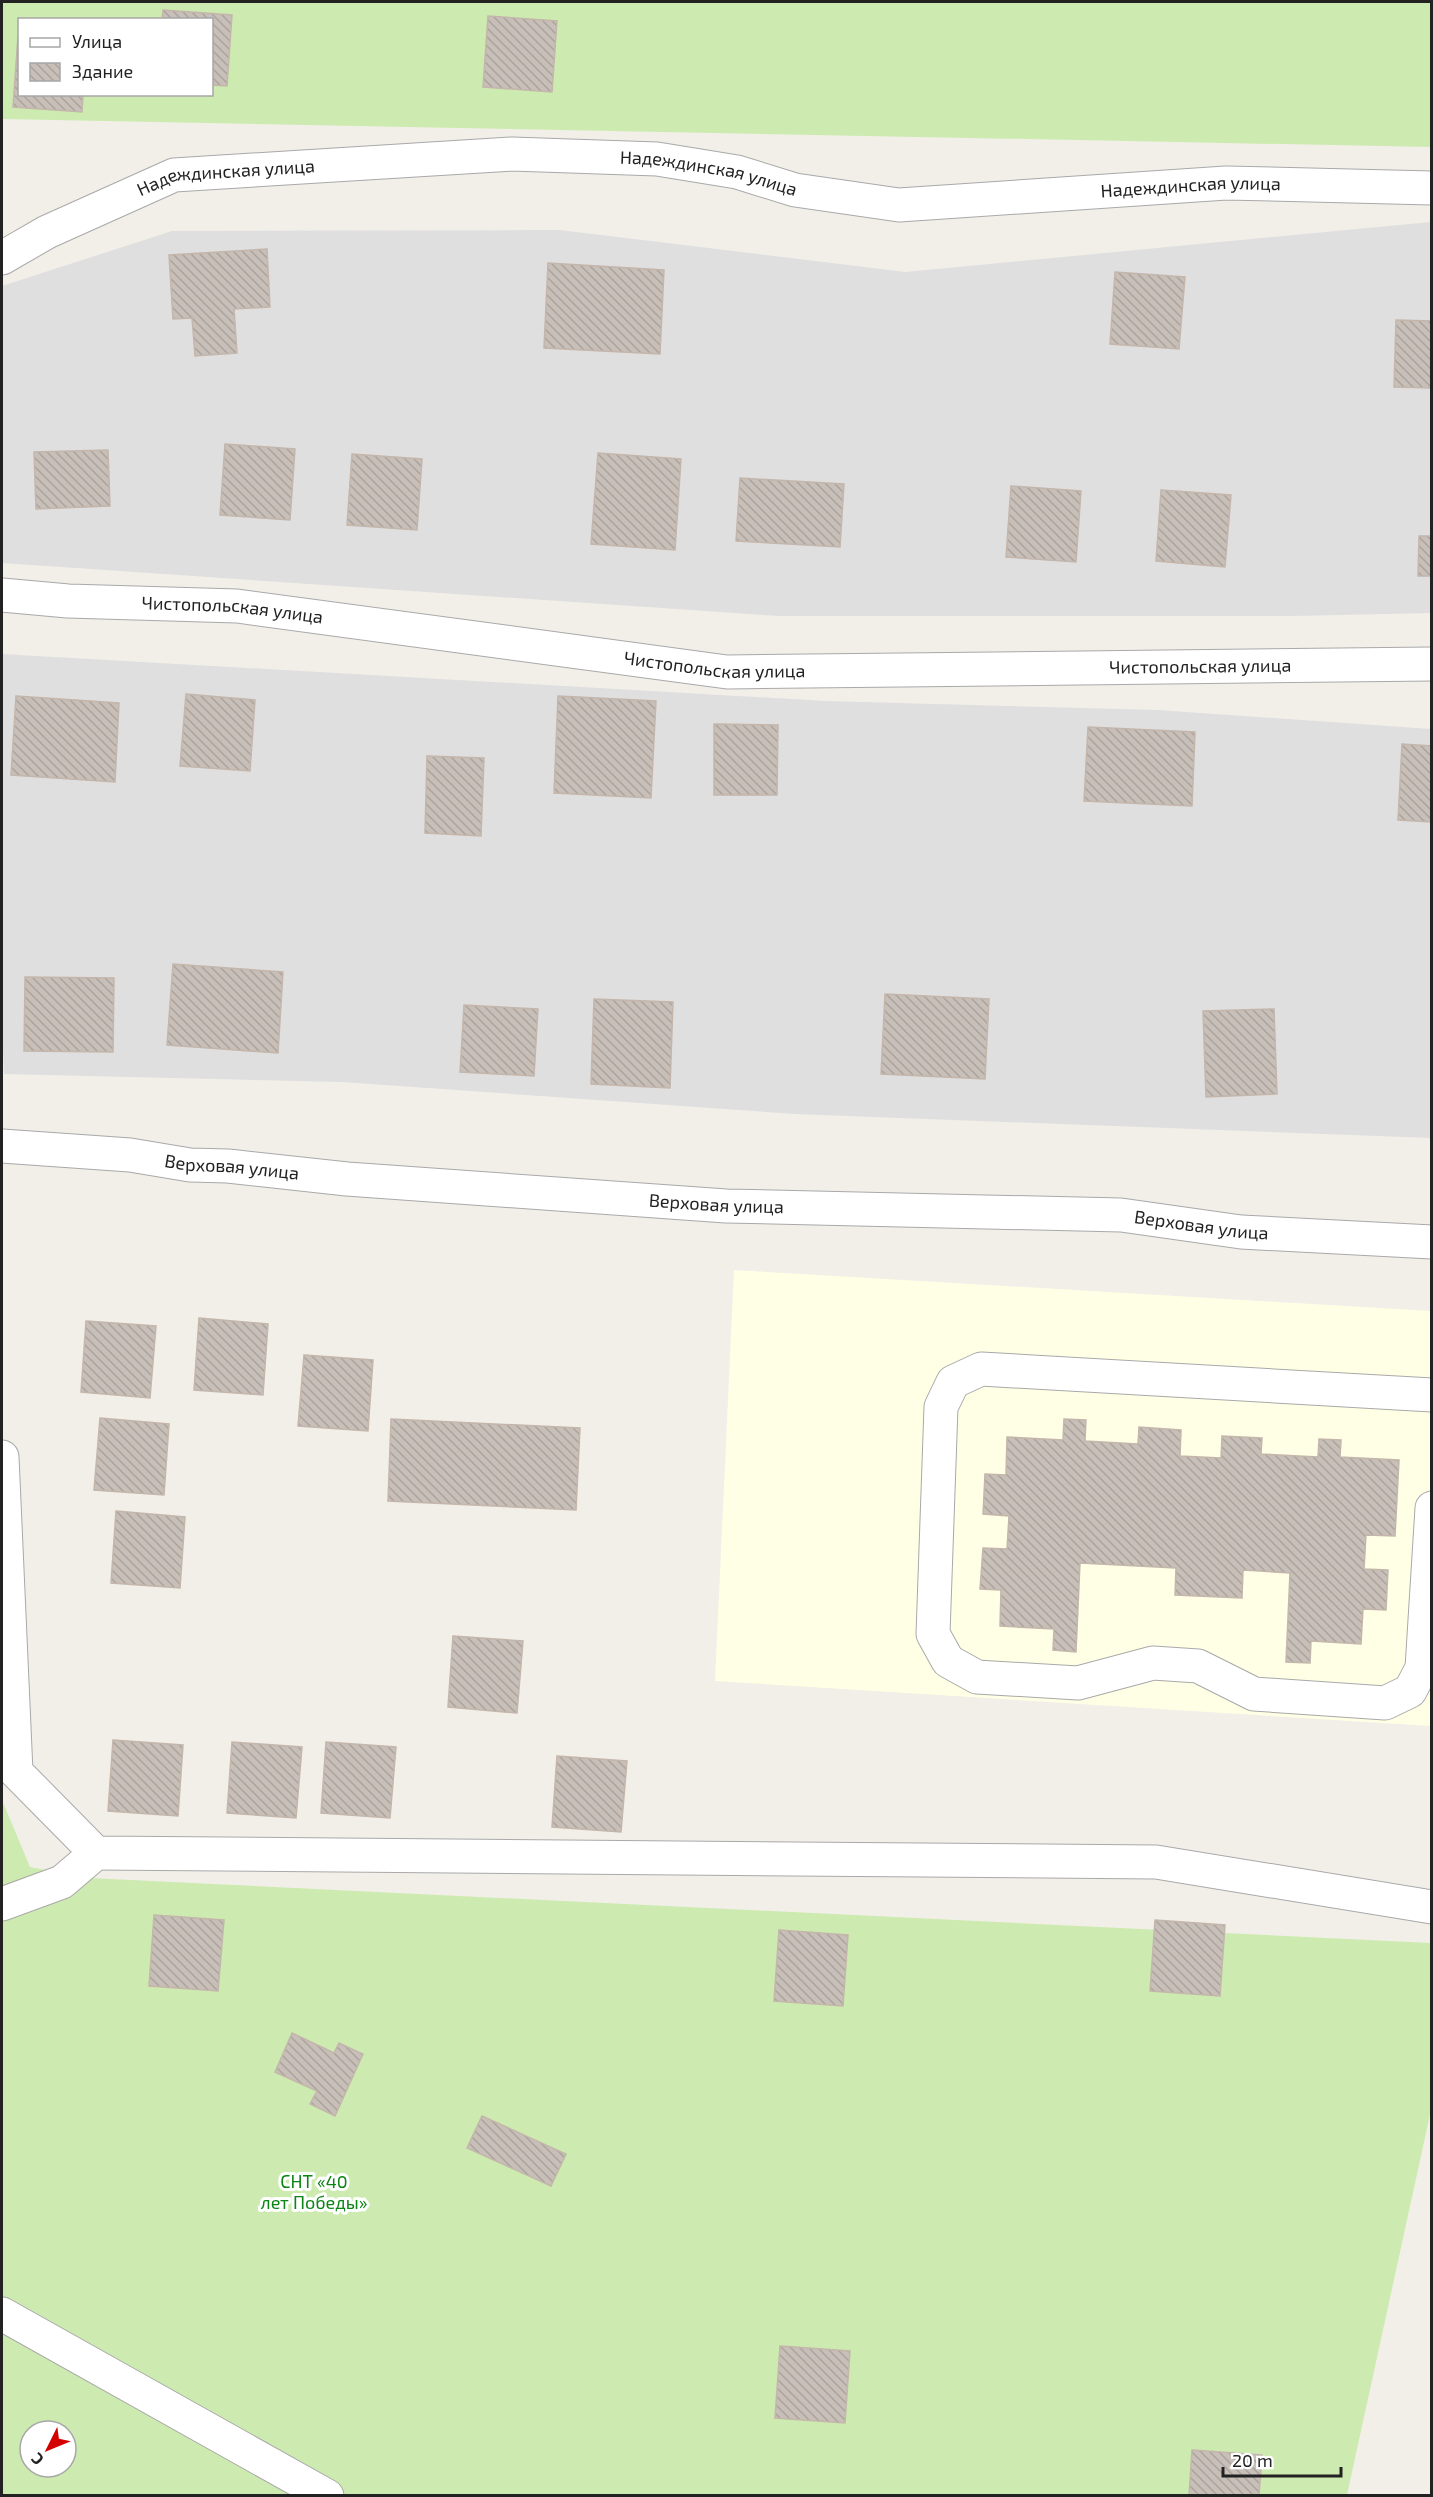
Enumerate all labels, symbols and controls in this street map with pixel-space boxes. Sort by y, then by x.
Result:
legend [18,18,213,96]
text: Улица [72,30,122,52]
text: Здание [72,60,133,82]
street label: Надеждинская улица [620,146,800,200]
street label: Надеждинская улица [133,154,315,200]
street label: Надеждинская улица [1100,171,1281,201]
street label: Чистопольская улица [141,591,325,627]
street label: Чистопольская улица [623,646,805,683]
street label: Чистопольская улица [1109,654,1291,678]
street label: Верховая улица [163,1149,300,1184]
street label: Верховая улица [648,1189,784,1217]
street label: Верховая улица [1133,1205,1269,1243]
park label: СНТ «40 лет Победы» [261,2170,367,2213]
north arrow [18,2419,78,2479]
scale bar [1223,2440,1342,2478]
text: 20 m [1232,2449,1273,2471]
text: С [27,2450,47,2469]

